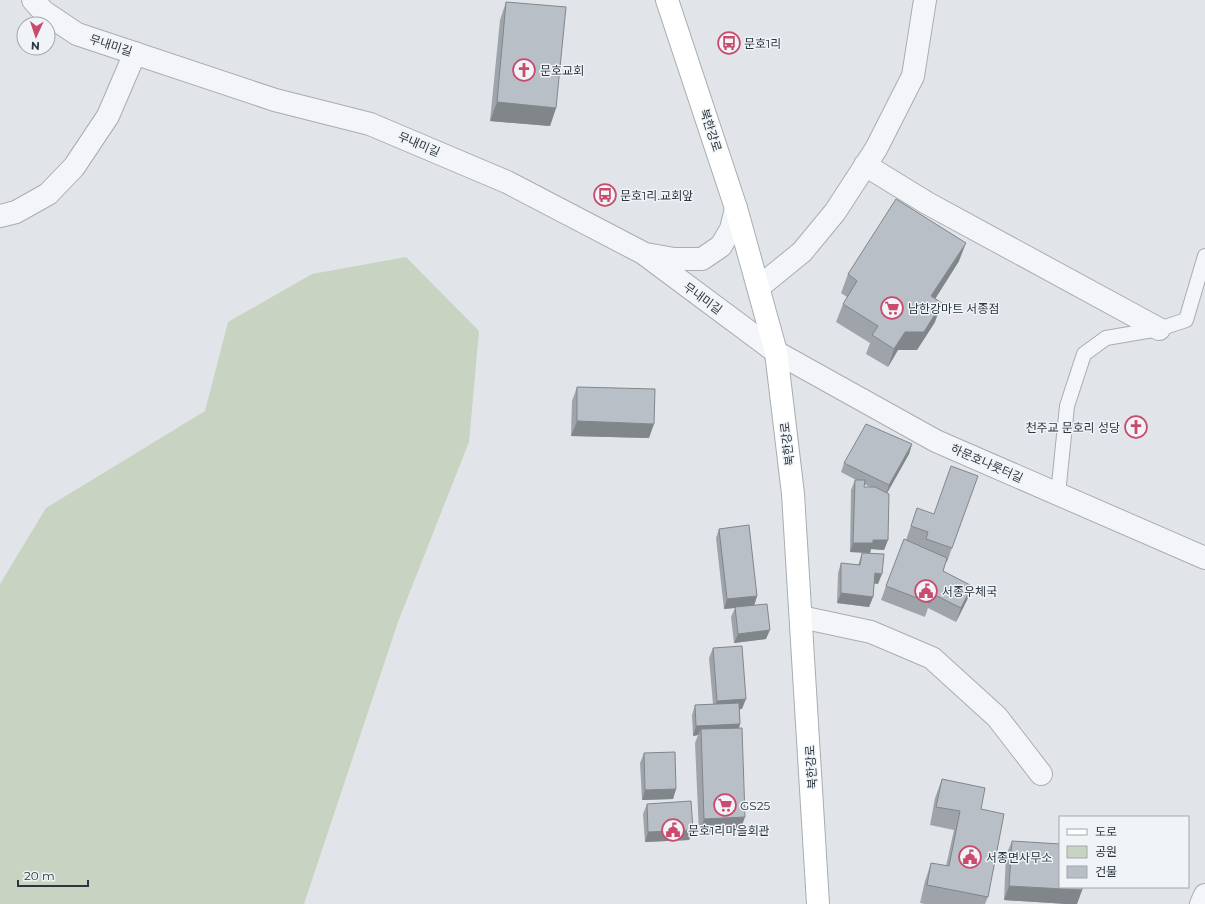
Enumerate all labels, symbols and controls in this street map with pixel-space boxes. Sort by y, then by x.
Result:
north arrow [16,16,56,56]
bus stop icon: 문호1리 [716,30,742,56]
street label: 무내미길 [88,31,134,59]
place label: 문호1리 [744,36,781,51]
text: N [31,39,40,53]
church icon: 문호교회 [511,57,537,83]
place label: 문호교회 [540,63,584,78]
street label: 북한강로 [697,107,725,153]
street label: 무내미길 [396,128,442,160]
bus stop icon: 문호1리.교회앞 [592,182,618,208]
place label: 문호1리.교회앞 [620,188,693,203]
street label: 무내미길 [681,279,725,317]
supermarket icon: 남한강마트 서종점 [879,295,905,321]
place label: 남한강마트 서종점 [908,301,999,316]
church icon: 천주교 문호리 성당 [1123,414,1149,440]
place label: 천주교 문호리 성당 [1025,420,1120,435]
street label: 북한강로 [777,421,797,467]
street label: 하문호나룻터길 [949,440,1025,486]
public building icon: 서종우체국 [913,578,939,604]
place label: 서종우체국 [942,584,997,599]
street label: 북한강로 [802,744,820,790]
supermarket icon: GS25 [712,792,738,818]
place label: GS25 [740,798,770,813]
legend [1059,816,1189,888]
public building icon: 문호1리마을회관 [660,817,686,843]
place label: 문호1리마을회관 [688,823,770,838]
text: 도로 [1095,824,1117,839]
public building icon: 서종면사무소 [957,844,983,870]
text: 공원 [1095,844,1117,859]
place label: 서종면사무소 [986,850,1052,865]
scale bar [18,862,88,888]
text: 건물 [1095,864,1117,879]
text: 20 m [24,868,55,883]

